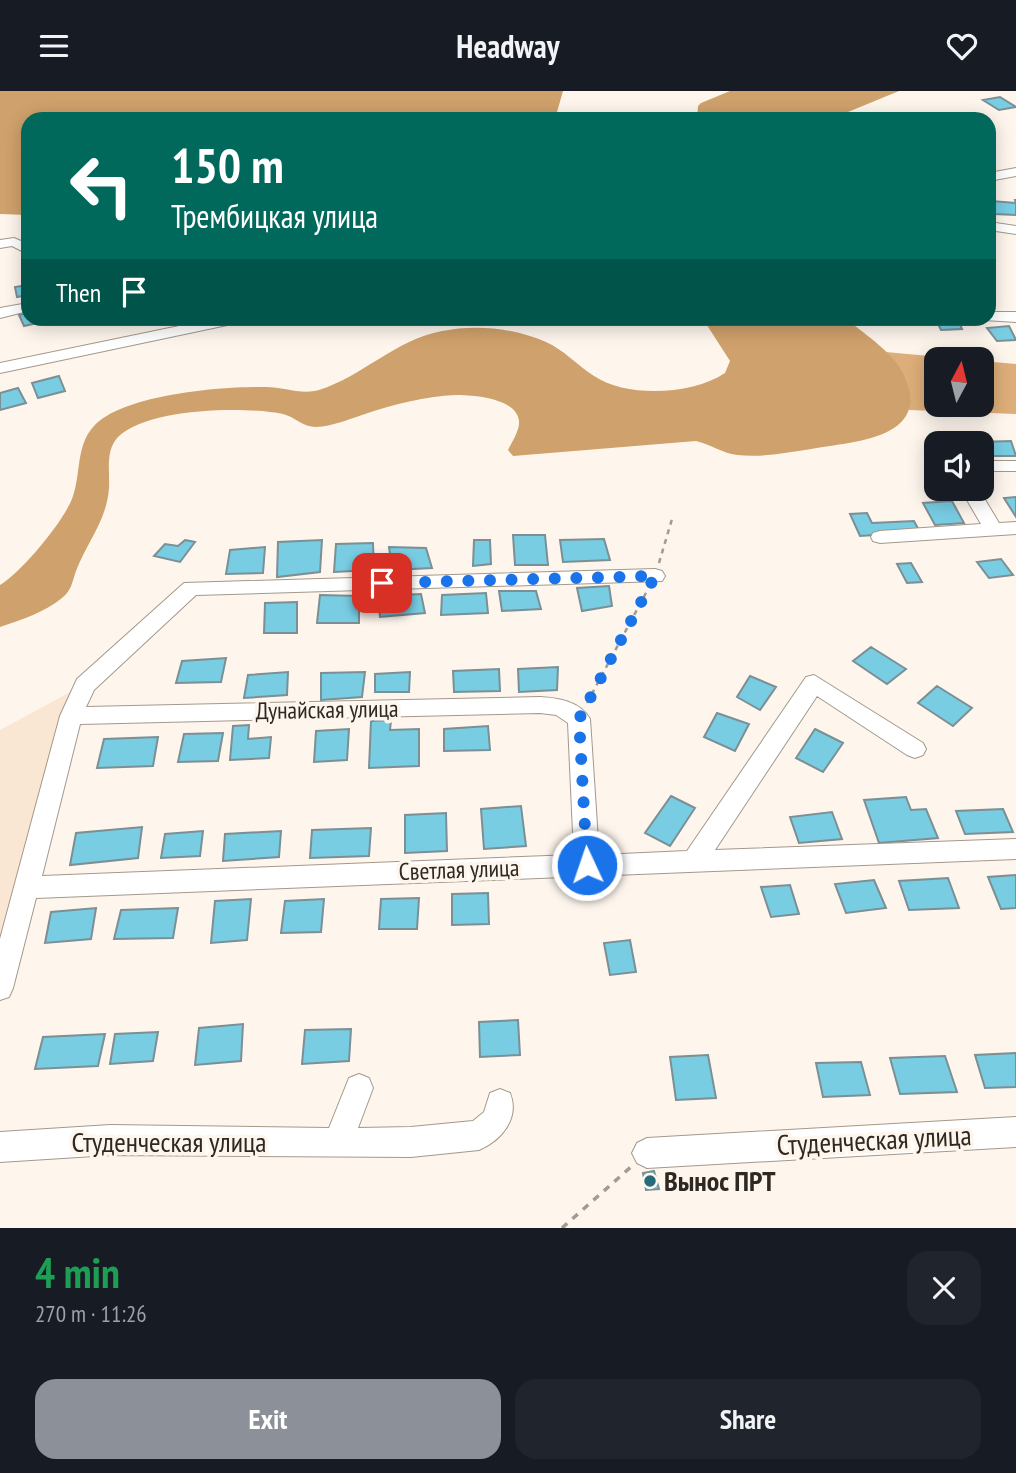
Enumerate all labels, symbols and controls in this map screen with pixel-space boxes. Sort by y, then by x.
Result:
text: Headway [456,25,560,67]
icon: menu [35,27,73,65]
icon: heart [943,27,981,65]
text: 150 m [171,133,284,197]
icon: left [56,140,147,231]
text: Трембицкая улица [171,195,378,237]
icon: arrive [115,273,153,311]
text: Then [56,276,101,309]
north arrow [924,347,994,417]
map controls [924,347,994,501]
button: sound [924,431,994,501]
pin [352,553,412,613]
icon: arrive [363,564,401,602]
street label: Дунайская улица [255,693,399,726]
position arrow [550,828,624,902]
street label: Светлая улица [398,852,520,887]
street label: Студенческая улица [776,1116,972,1163]
street label: Студенческая улица [71,1123,267,1160]
place label: Вынос ПРТ [664,1162,776,1199]
marker: Вынос ПРТ [642,1173,658,1189]
text: 4 min [35,1245,120,1300]
button: close [907,1251,981,1325]
text: 270 m · 11:26 [35,1299,147,1328]
button: Exit [35,1379,501,1459]
button: Share [515,1379,981,1459]

